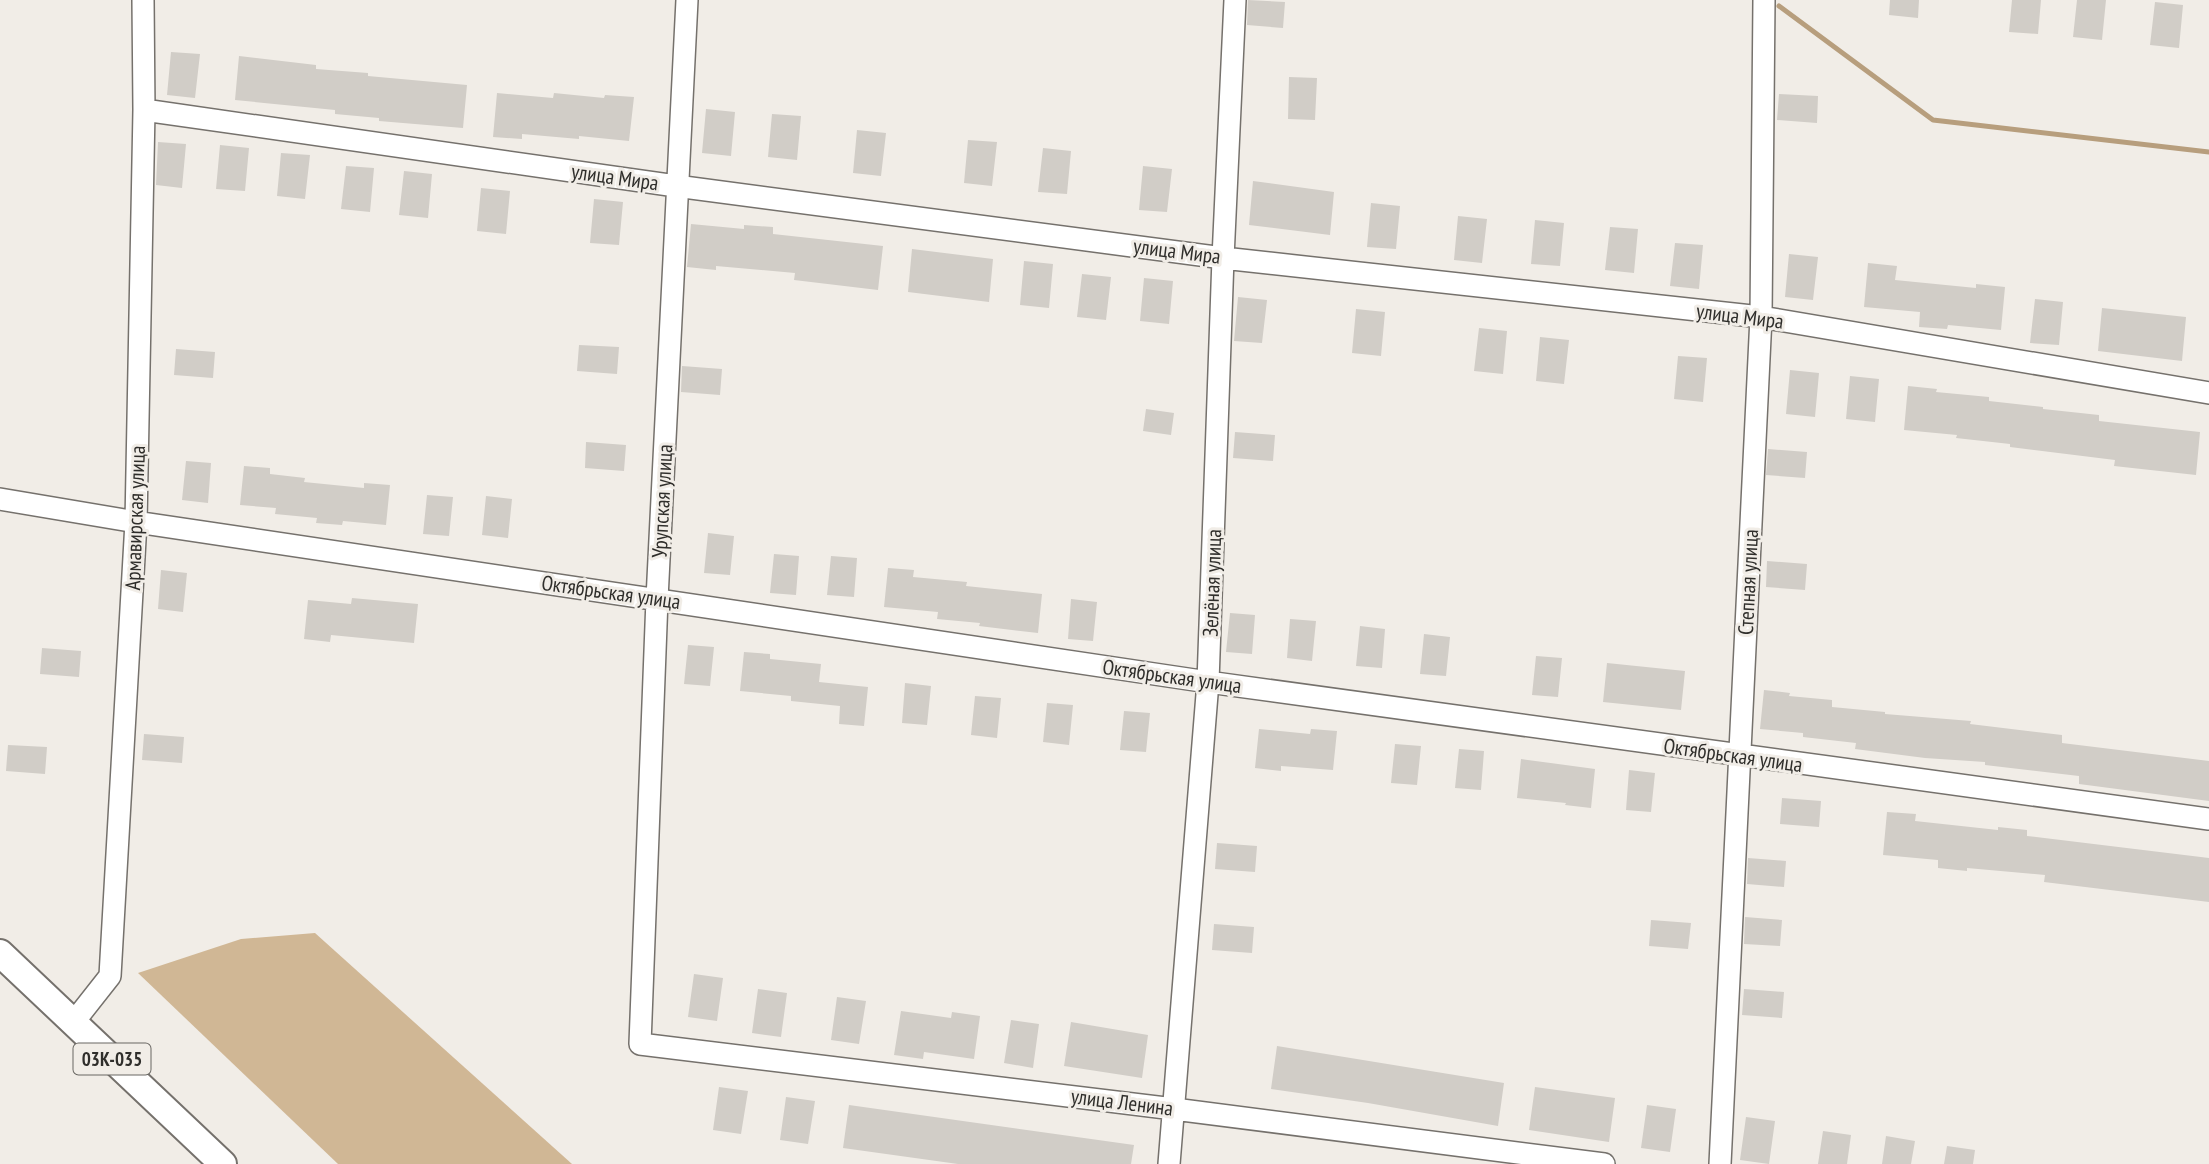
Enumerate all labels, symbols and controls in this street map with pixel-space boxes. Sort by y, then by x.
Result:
street label: улица Мира [570,158,660,196]
street label: улица Мира [1132,232,1222,270]
street label: улица Мира [1695,297,1785,335]
street label: Урупская улица [646,443,678,559]
street label: Армавирская улица [119,445,151,591]
street label: Степная улица [1732,528,1764,636]
street label: Зелёная улица [1197,529,1227,637]
street label: Октябрьская улица [540,569,682,615]
street label: Октябрьская улица [1101,653,1243,699]
street label: Октябрьская улица [1662,732,1804,778]
road number: 03К-035 [74,1044,150,1074]
street label: улица Ленина [1069,1082,1175,1122]

